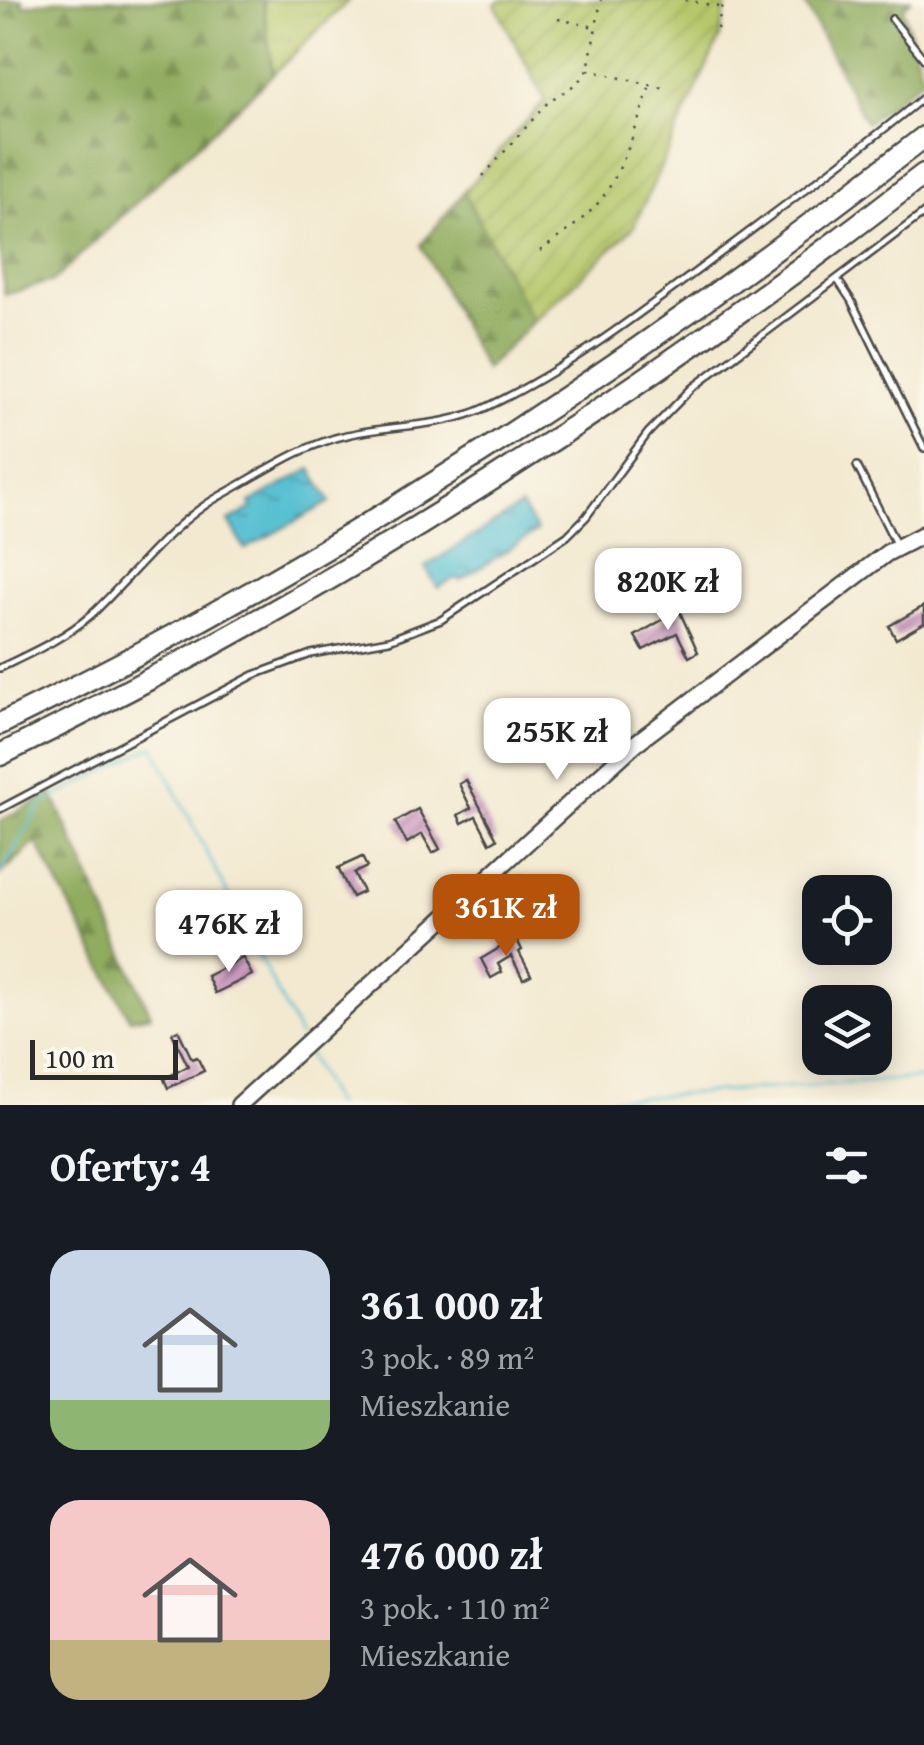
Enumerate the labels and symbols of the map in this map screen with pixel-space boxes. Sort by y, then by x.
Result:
pin: 820K zł [576,548,760,633]
pin: 255K zł [465,698,649,783]
pin: 361K zł [414,874,598,959]
pin: 476K zł [137,890,321,975]
scale bar [30,1035,178,1080]

